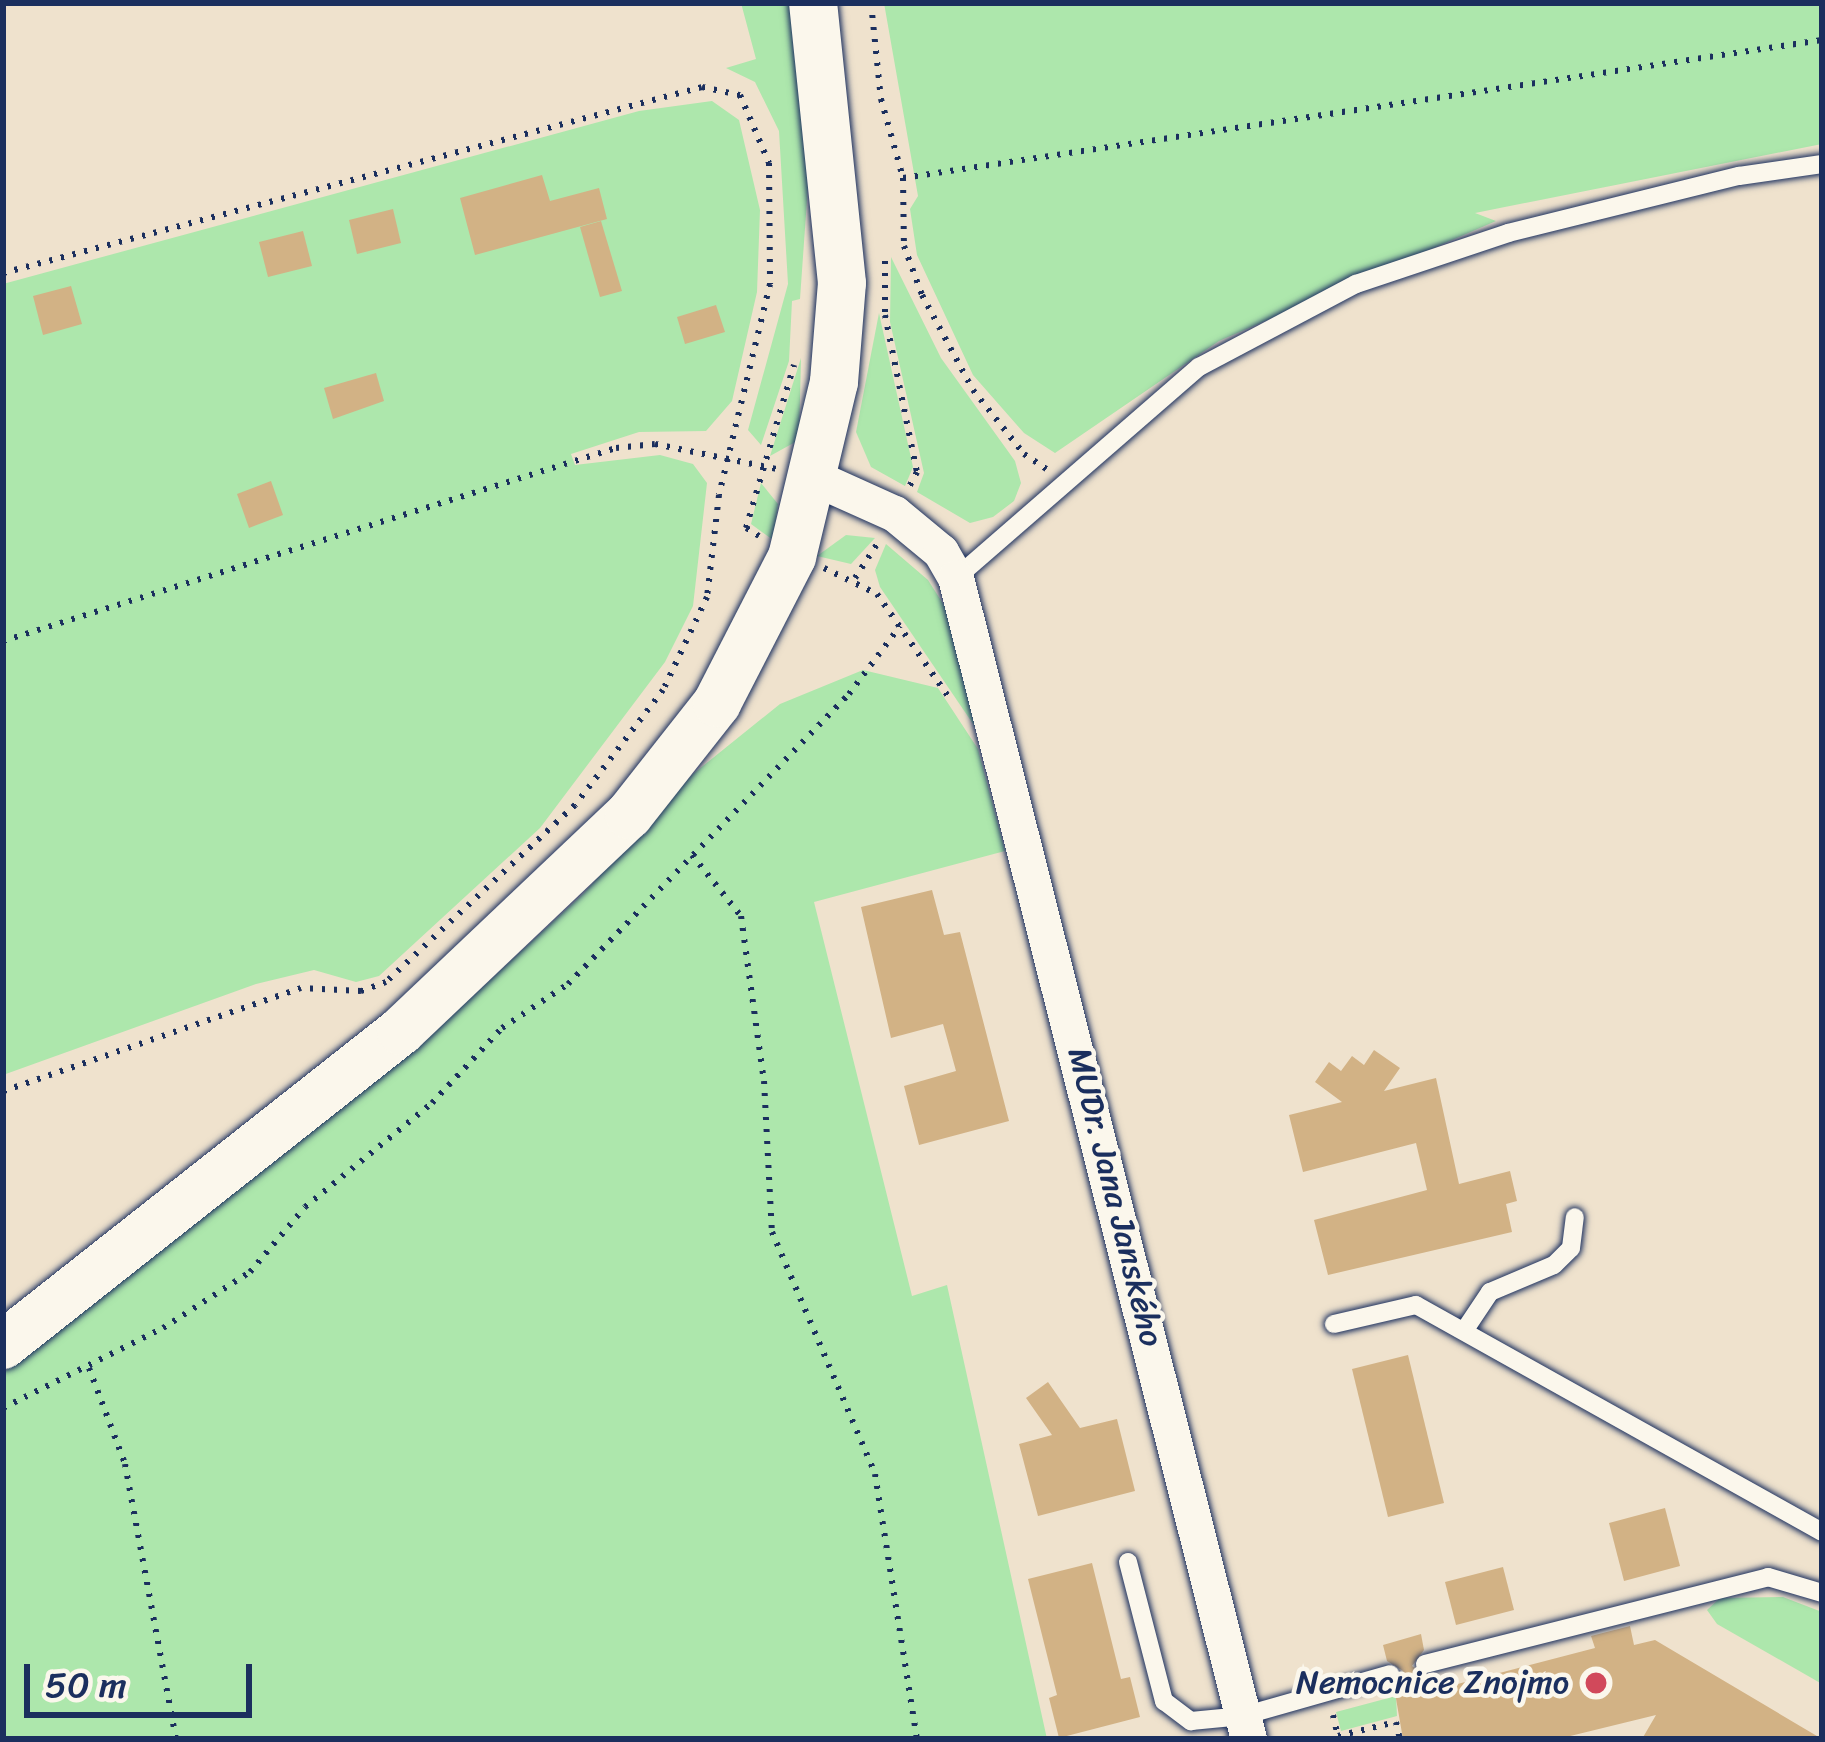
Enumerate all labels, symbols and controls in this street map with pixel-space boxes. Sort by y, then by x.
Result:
street label: MUDr. Jana Janského [1059,1044,1171,1350]
scale bar [30,1640,258,1714]
text: 50 m [45,1653,127,1717]
place label: Nemocnice Znojmo [1295,1663,1569,1703]
marker: Nemocnice Znojmo [1580,1667,1612,1699]

